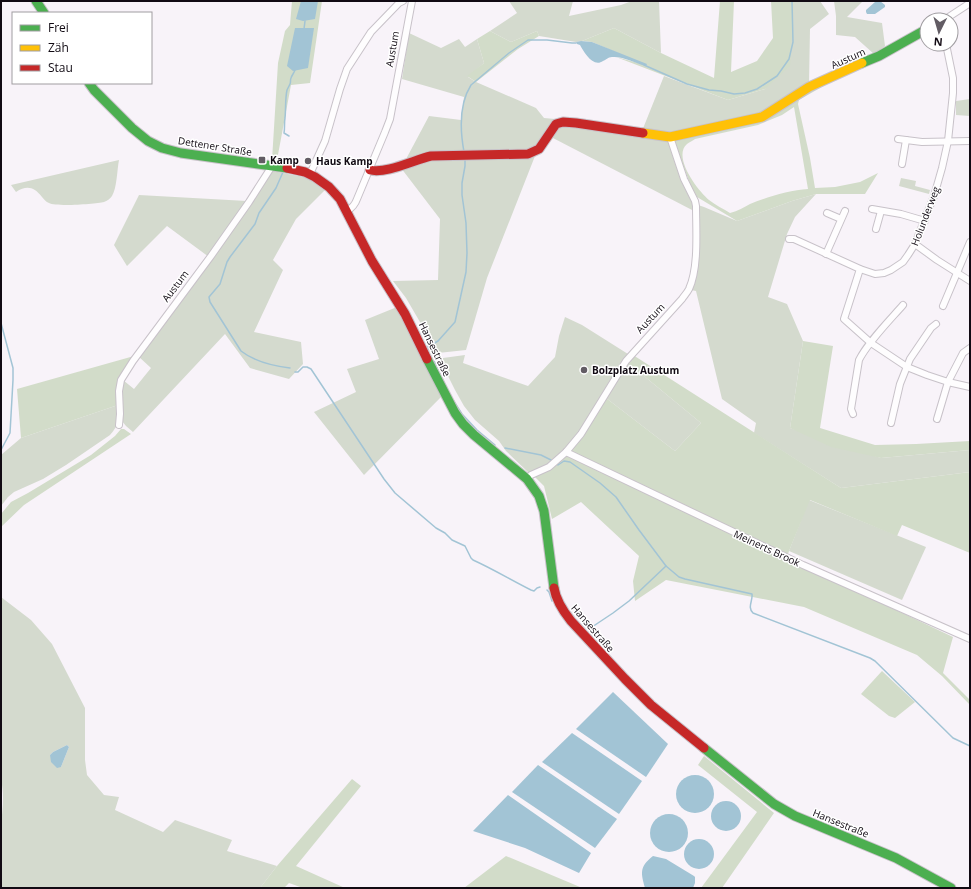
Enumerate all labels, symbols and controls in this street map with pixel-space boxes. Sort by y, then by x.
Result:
legend [12,12,152,84]
north arrow [919,12,959,52]
text: Frei [48,19,69,36]
street label: Austum [382,30,402,68]
text: N [933,35,943,50]
text: Zäh [48,39,69,56]
street label: Austum [829,44,867,72]
text: Stau [48,59,73,76]
street label: Dettener Straße [177,133,253,159]
place label: Kamp [270,153,299,167]
place label: Haus Kamp [316,154,373,168]
marker: Kamp [257,155,267,165]
marker: Haus Kamp [303,156,313,166]
street label: Holunderweg [907,184,943,248]
street label: Austum [159,267,191,305]
street label: Austum [633,300,667,336]
street label: Hansestraße [416,319,454,379]
place label: Bolzplatz Austum [592,363,679,377]
marker: Bolzplatz Austum [579,365,589,375]
street label: Meinerts Brook [732,526,803,570]
street label: Hansestraße [568,601,618,655]
street label: Hansestraße [811,805,871,841]

